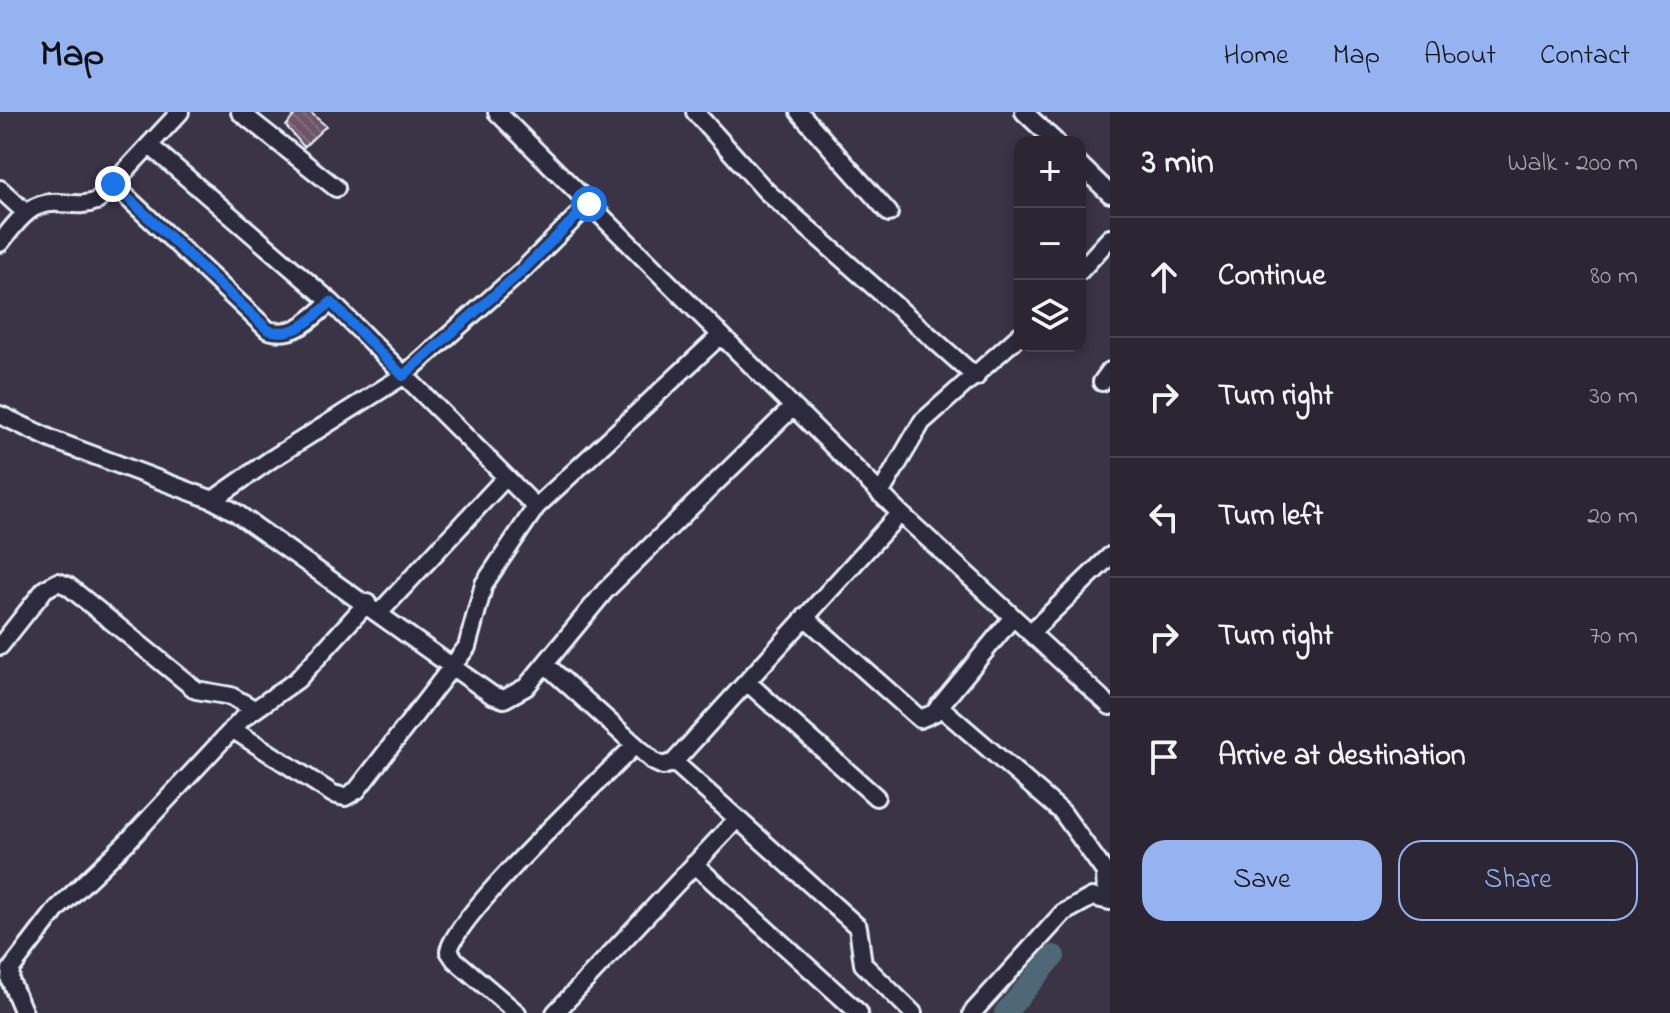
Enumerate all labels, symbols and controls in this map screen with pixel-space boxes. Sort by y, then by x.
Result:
text: Map [40,28,104,84]
text: Home [1223,36,1289,77]
text: Map [1333,36,1380,77]
text: About [1424,36,1496,77]
text: Contact [1540,36,1630,77]
map controls [1014,136,1086,352]
button: + [1014,136,1086,208]
text: 3 min [1142,139,1214,189]
text: Walk · 200 m [1507,145,1638,183]
route end [95,166,131,202]
route start [571,186,607,222]
button: − [1014,208,1086,280]
icon: ahead [1142,255,1186,299]
text: Continue [1218,255,1326,299]
text: 80 m [1590,258,1638,296]
button: layers [1014,280,1086,352]
icon: right [1142,375,1186,419]
text: Turn right [1218,375,1333,419]
text: 30 m [1589,378,1638,416]
icon: left [1142,495,1186,539]
text: Turn left [1218,495,1323,539]
text: 20 m [1587,498,1638,536]
icon: right [1142,615,1186,659]
text: Turn right [1218,615,1333,659]
text: 70 m [1589,618,1638,656]
icon: arrive [1142,735,1186,779]
text: Arrive at destination [1218,735,1466,779]
button: Save [1142,840,1382,921]
button: Share [1398,840,1638,921]

